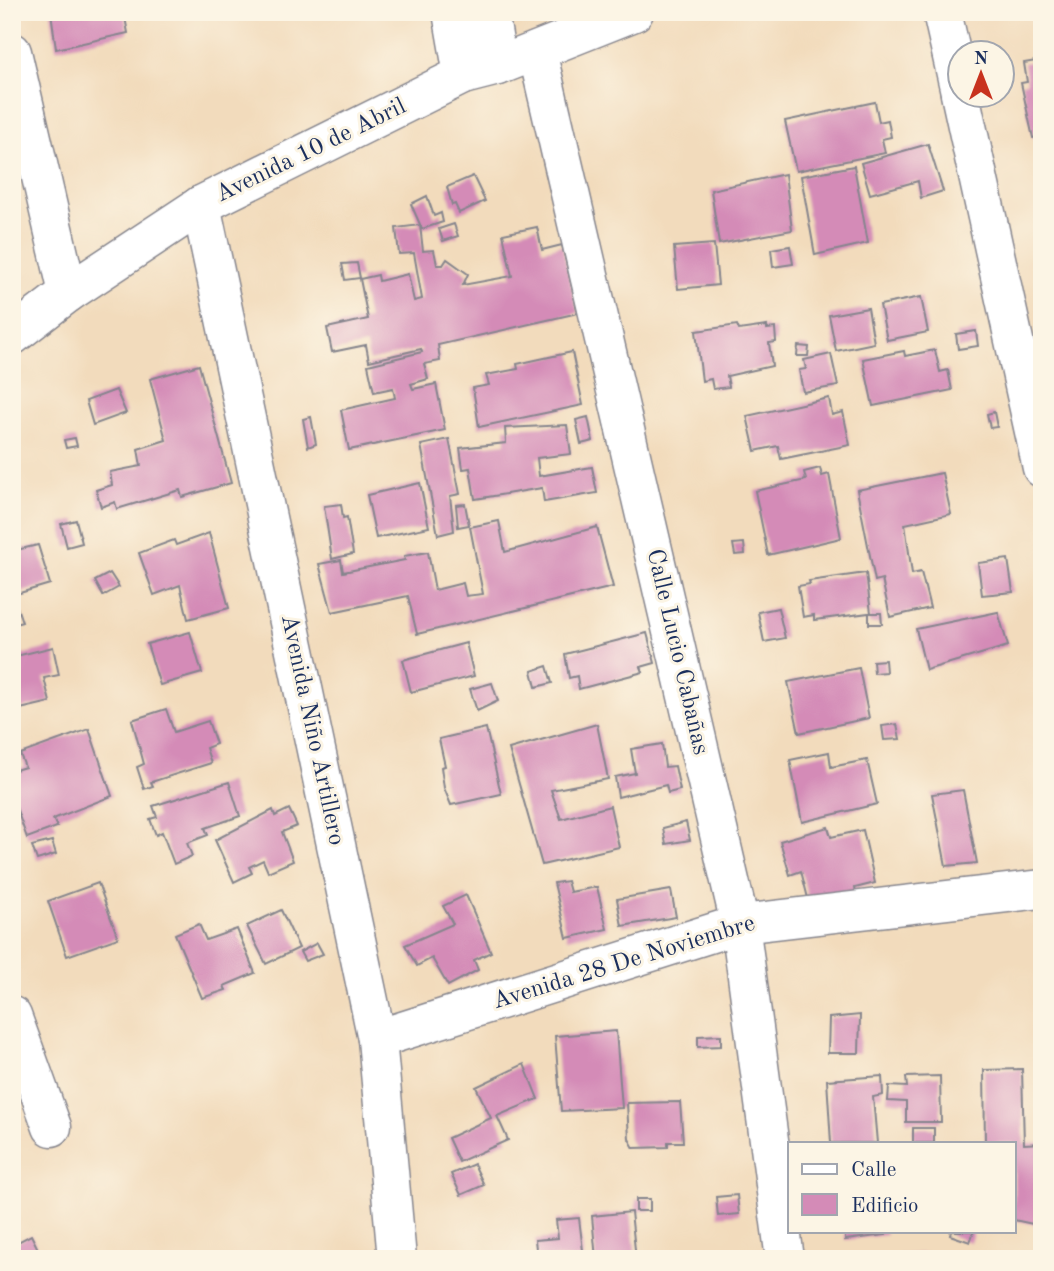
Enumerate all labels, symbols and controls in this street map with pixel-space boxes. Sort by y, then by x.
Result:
north arrow [946,38,1016,108]
text: N [974,50,989,69]
street label: Avenida 10 de Abril [212,95,410,207]
street label: Calle Lucio Cabañas [642,547,712,757]
street label: Avenida Niño Artillero [276,612,348,848]
street label: Avenida 28 De Noviembre [490,912,758,1014]
legend [788,1142,1016,1232]
text: Calle [851,1160,896,1181]
text: Edificio [851,1196,919,1217]

